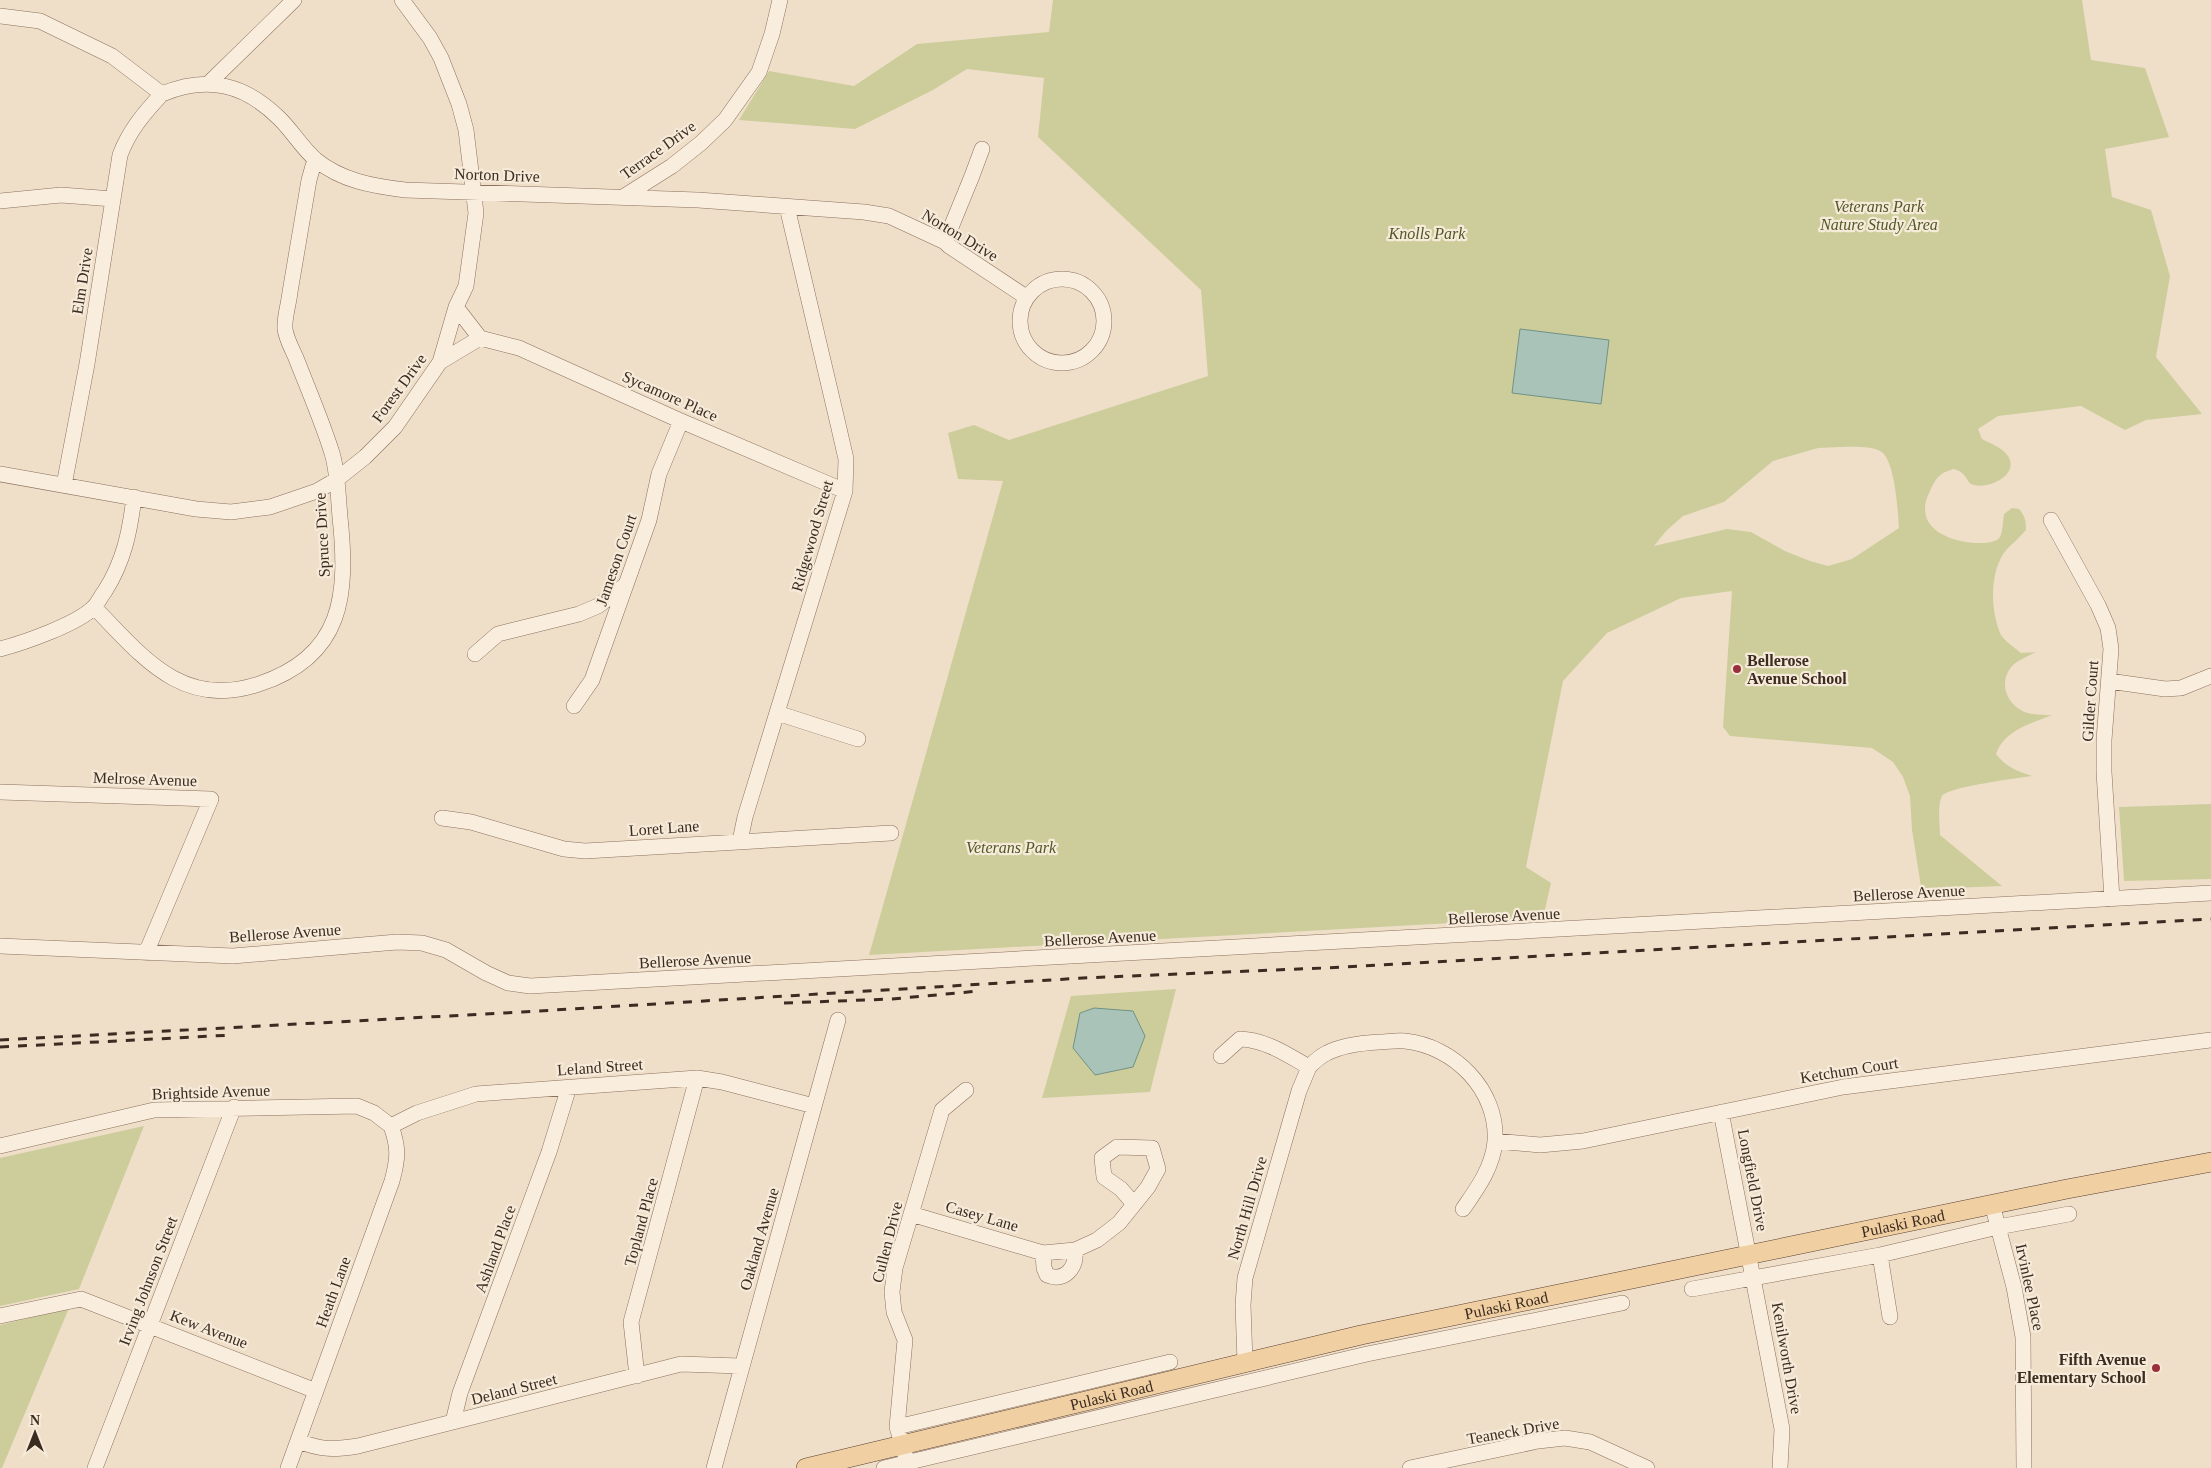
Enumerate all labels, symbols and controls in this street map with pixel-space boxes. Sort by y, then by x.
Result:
street label: Terrace Drive [617,117,699,183]
street label: Norton Drive [454,165,540,185]
park label: Veterans Park Nature Study Area [1819,198,1938,234]
street label: Norton Drive [919,206,1001,264]
park label: Knolls Park [1388,225,1466,242]
street label: Elm Drive [68,247,96,315]
street label: Forest Drive [368,350,430,426]
street label: Sycamore Place [619,367,720,426]
street label: Ridgewood Street [788,478,837,594]
street label: Spruce Drive [311,492,334,578]
street label: Jameson Court [592,512,640,608]
place label: Bellerose Avenue School [1747,652,1847,687]
street label: Gilder Court [2079,659,2101,742]
marker: Bellerose Avenue School [1731,663,1743,675]
street label: Melrose Avenue [93,769,197,789]
street label: Loret Lane [628,817,700,839]
park label: Veterans Park [966,839,1057,856]
street label: Bellerose Avenue [1853,882,1965,904]
street label: Bellerose Avenue [1448,905,1560,927]
street label: Bellerose Avenue [228,921,342,945]
street label: Bellerose Avenue [1044,927,1156,949]
street label: Bellerose Avenue [639,949,751,971]
street label: Ketchum Court [1799,1054,1900,1086]
street label: Leland Street [557,1055,644,1078]
street label: Brightside Avenue [152,1081,270,1104]
street label: Longfield Drive [1734,1128,1771,1233]
street label: North Hill Drive [1224,1154,1270,1262]
street label: Topland Place [621,1176,662,1268]
street label: Oakland Avenue [736,1186,782,1292]
street label: Casey Lane [943,1197,1020,1235]
street label: Cullen Drive [869,1200,905,1284]
street label: Ashland Place [471,1203,519,1295]
street label: Pulaski Road [1860,1206,1946,1240]
street label: Irving Johnson Street [116,1214,182,1348]
street label: Irvinlee Place [2012,1242,2048,1332]
street label: Heath Lane [312,1254,354,1330]
street label: Pulaski Road [1463,1288,1550,1322]
street label: Kenilworth Drive [1769,1301,1805,1415]
street label: Kew Avenue [168,1306,250,1352]
place label: Fifth Avenue Elementary School [2017,1351,2147,1387]
marker: Fifth Avenue Elementary School [2150,1362,2162,1374]
street label: Deland Street [469,1370,559,1408]
street label: Pulaski Road [1068,1377,1155,1413]
north arrow [10,1408,60,1458]
text: N [30,1413,40,1428]
street label: Teaneck Drive [1465,1415,1561,1447]

